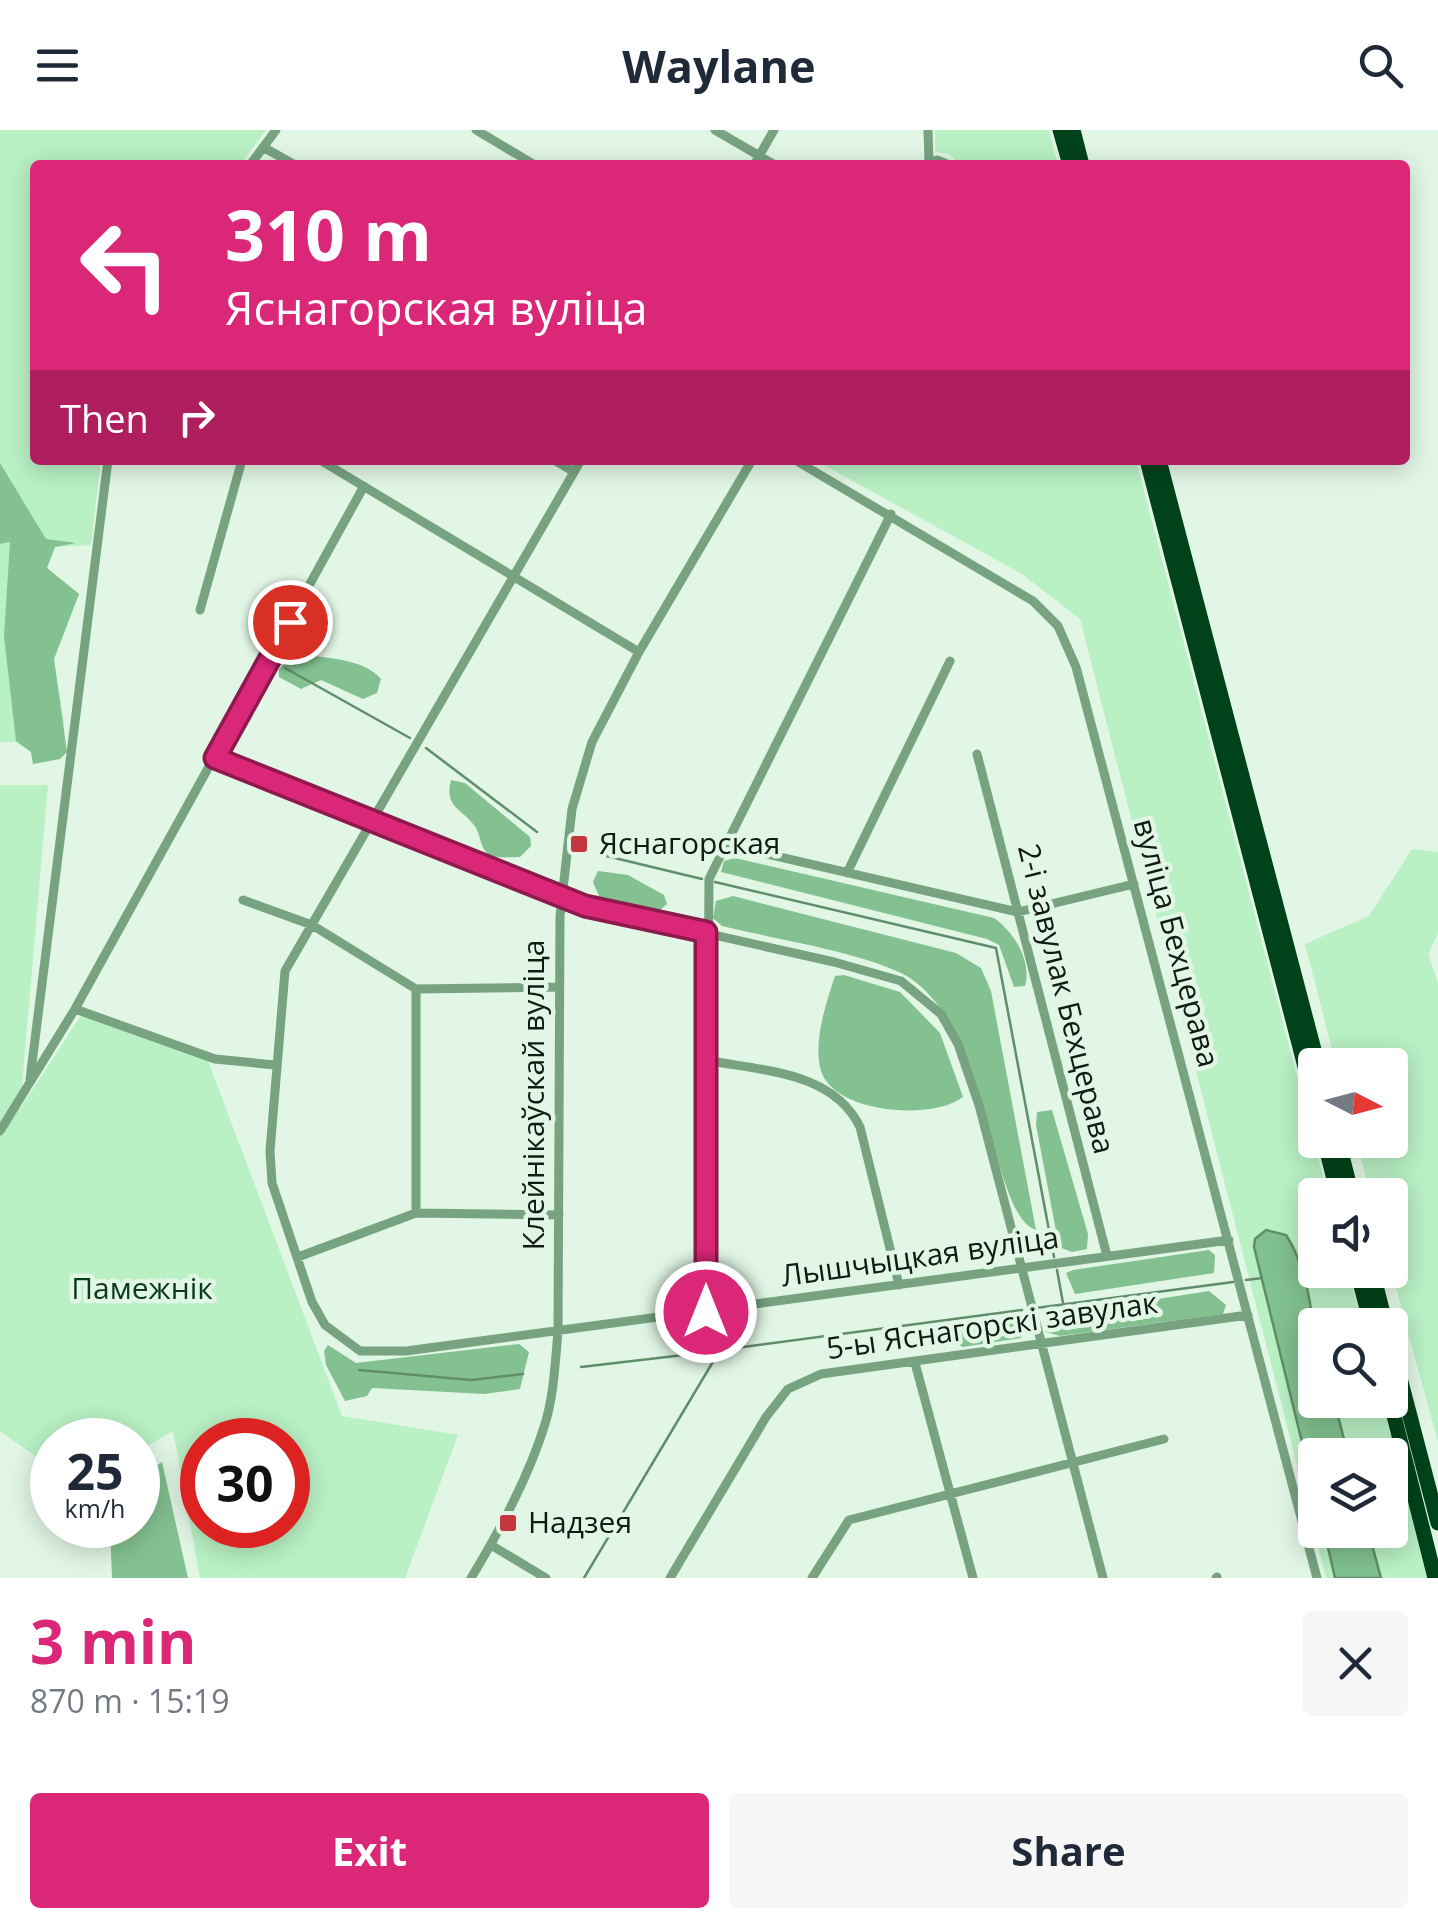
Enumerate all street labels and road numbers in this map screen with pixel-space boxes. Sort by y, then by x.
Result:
street label: вуліца Бехцерава [1125,814,1230,1071]
street label: 2-і завулак Бехцерава [1009,839,1126,1158]
street label: Клейнікаўскай вуліца [512,940,553,1251]
street label: Лышчыцкая вуліца [778,1216,1061,1295]
street label: 5-ы Яснагорскі завулак [824,1281,1160,1368]

